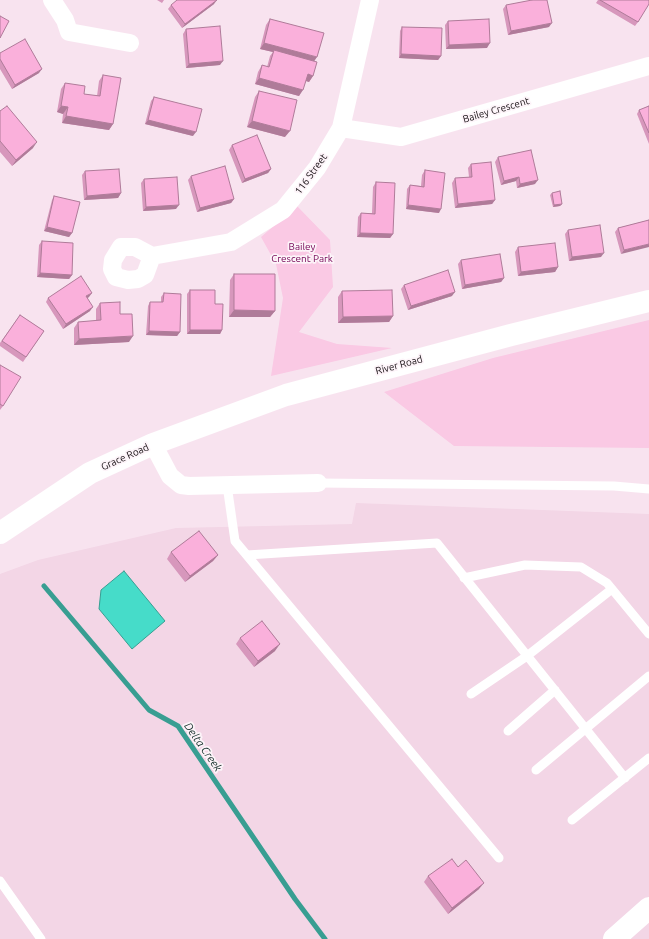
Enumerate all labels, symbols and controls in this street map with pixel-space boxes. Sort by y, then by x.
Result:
street label: Bailey Crescent [461,95,531,125]
street label: 116 Street [292,151,330,197]
park label: Bailey Crescent Park [271,241,333,264]
street label: River Road [374,353,424,377]
street label: Grace Road [99,441,151,473]
water label: Delta Creek [181,720,225,774]

